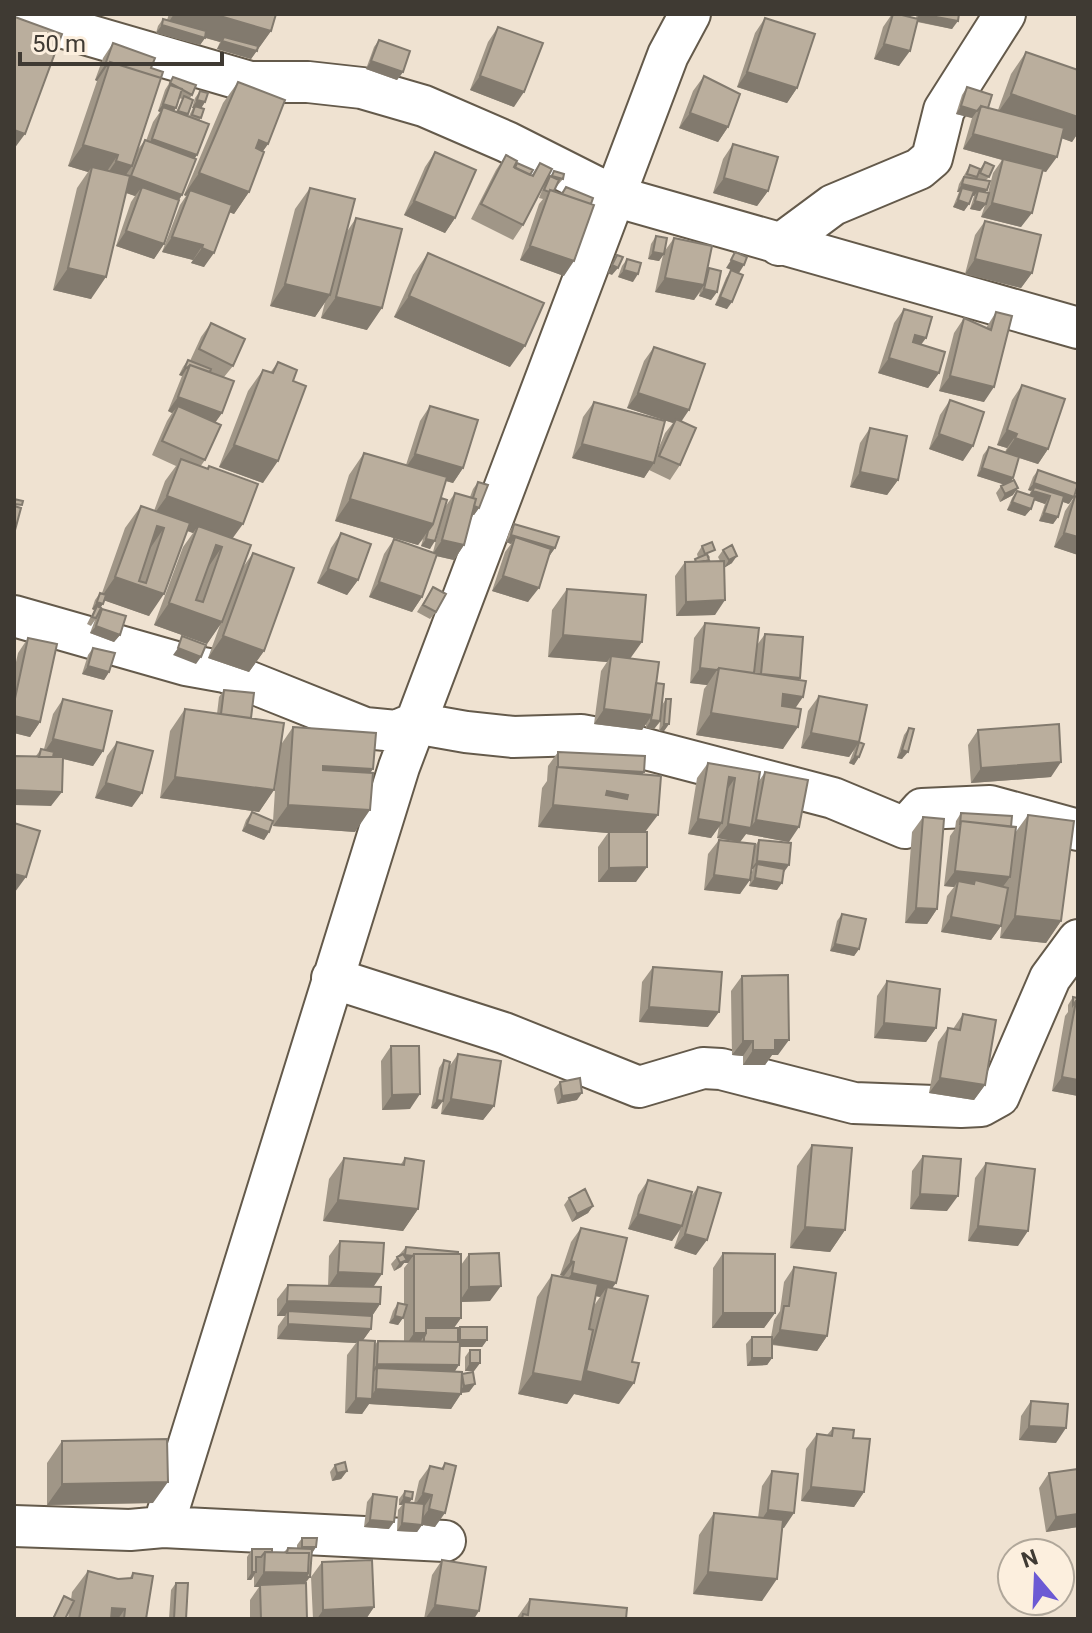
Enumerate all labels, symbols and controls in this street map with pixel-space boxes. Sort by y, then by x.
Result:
scale bar [20,16,222,66]
text: 50 m [32,30,86,58]
north arrow [996,1537,1076,1617]
text: N [1018,1544,1041,1573]

